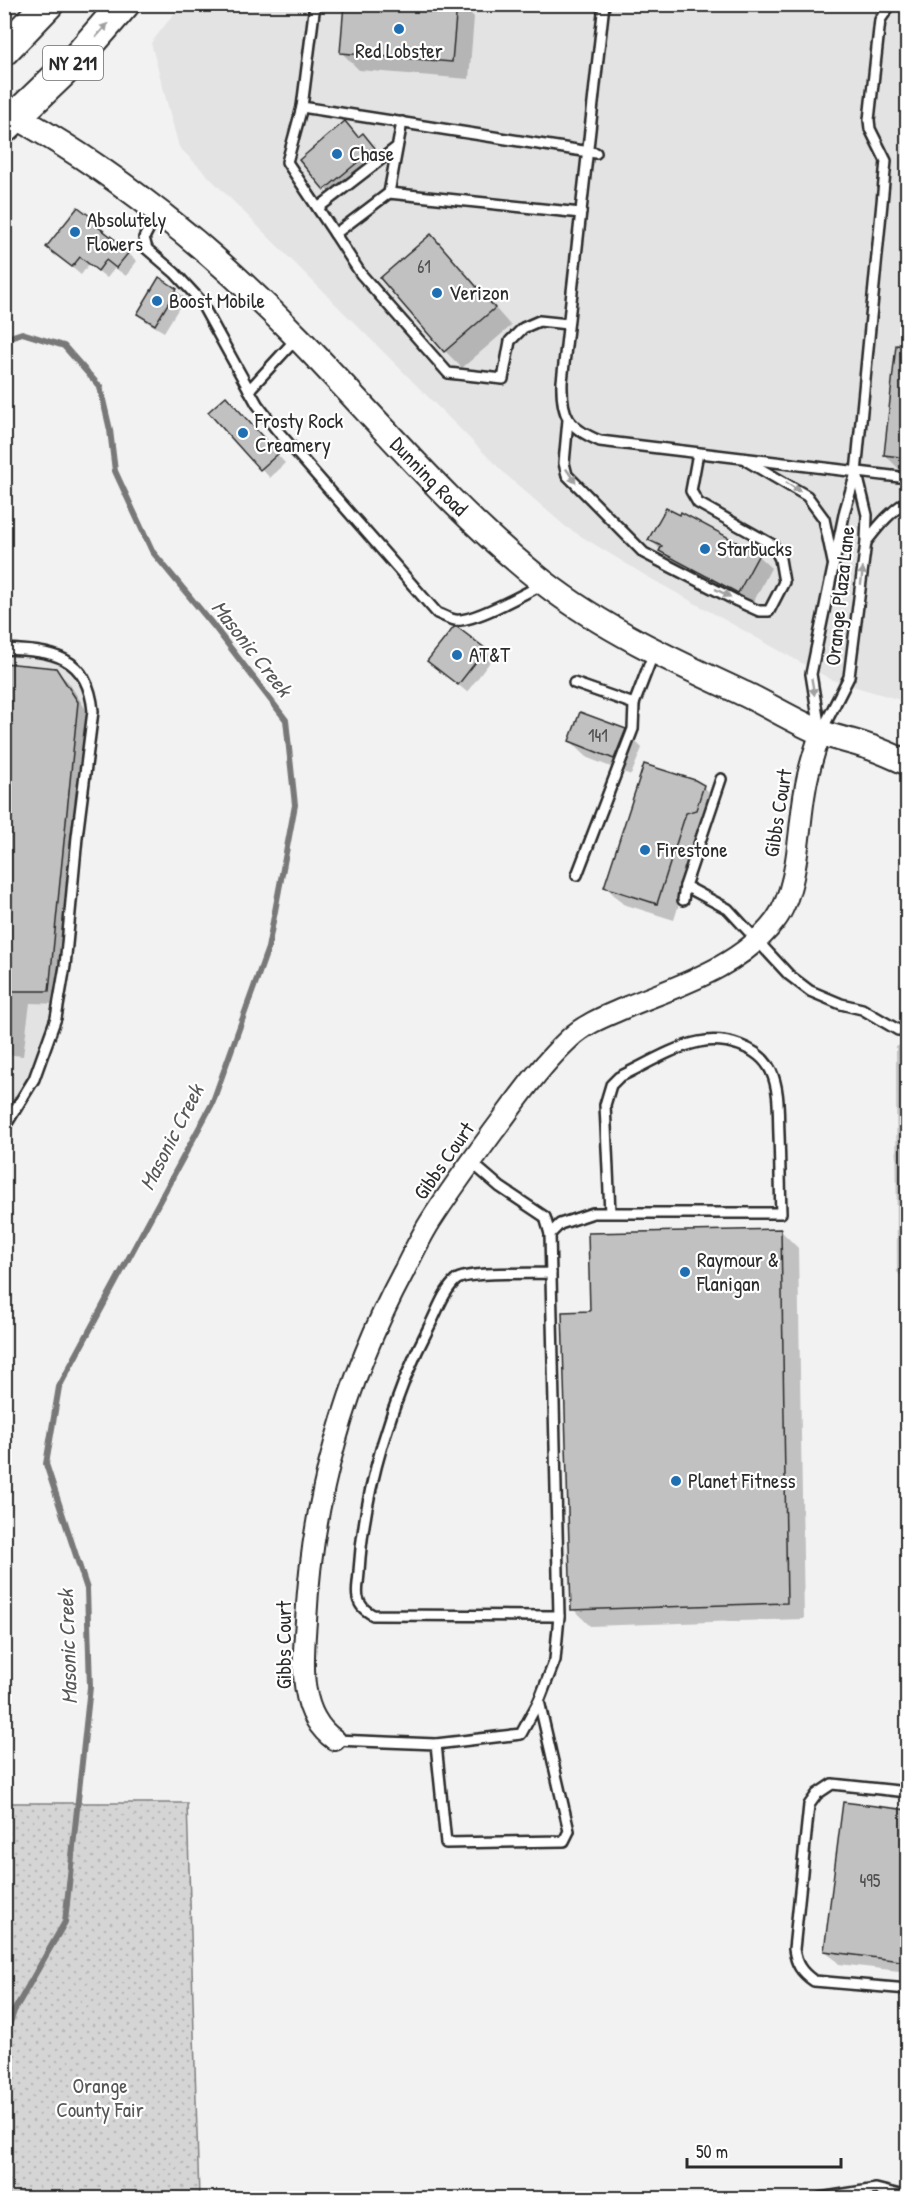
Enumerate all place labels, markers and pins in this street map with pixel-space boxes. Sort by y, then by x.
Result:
marker: Red Lobster [392,22,406,36]
place label: Red Lobster [355,36,443,65]
place label: Chase [349,139,394,168]
marker: Chase [330,147,344,161]
place label: Absolutely Flowers [86,205,167,258]
marker: Absolutely Flowers [68,225,82,239]
place label: Verizon [449,278,509,307]
place label: Boost Mobile [169,286,265,315]
marker: Verizon [430,286,444,300]
marker: Boost Mobile [150,294,164,308]
place label: Frosty Rock Creamery [254,406,344,459]
marker: Frosty Rock Creamery [236,426,250,440]
place label: Starbucks [717,534,792,563]
marker: Starbucks [698,542,712,556]
place label: AT&T [469,640,511,669]
marker: AT&T [450,648,464,662]
place label: Firestone [656,835,728,864]
marker: Firestone [638,843,652,857]
place label: Raymour & Flanigan [696,1245,779,1298]
marker: Raymour & Flanigan [678,1265,692,1279]
place label: Planet Fitness [688,1466,796,1495]
marker: Planet Fitness [669,1474,683,1488]

